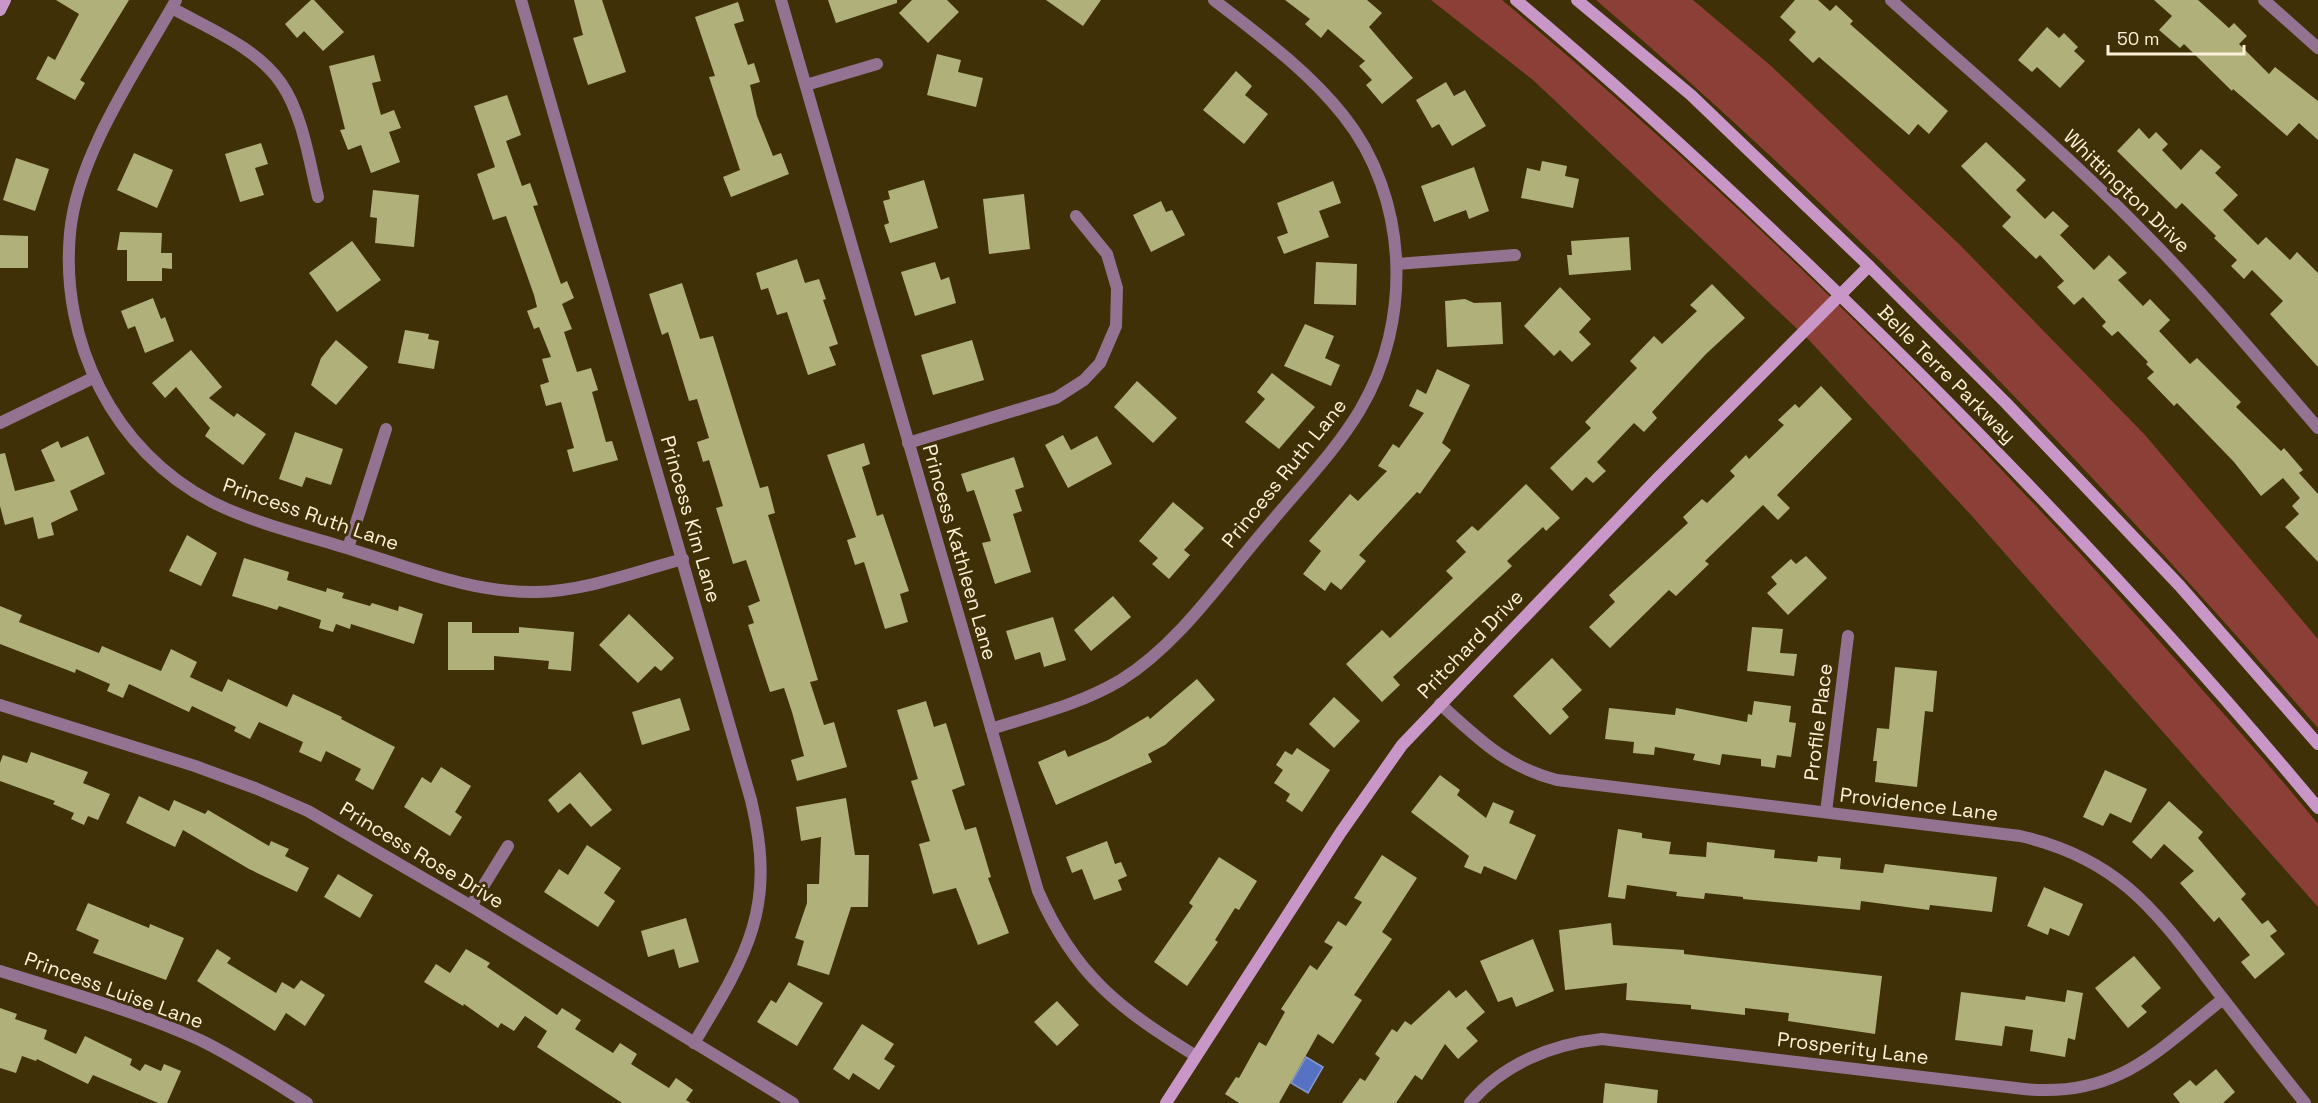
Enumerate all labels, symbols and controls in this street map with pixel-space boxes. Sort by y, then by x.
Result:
scale bar [2108,18,2244,56]
text: 50 m [2117,27,2159,50]
street label: Whittington Drive [2058,124,2196,258]
street label: Belle Terre Parkway [1872,299,2022,449]
street label: Princess Ruth Lane [1216,393,1352,553]
street label: Princess Kim Lane [655,432,727,606]
street label: Princess Kathleen Lane [917,441,1003,663]
street label: Princess Ruth Lane [219,472,403,556]
street label: Pritchard Drive [1411,584,1529,704]
street label: Profile Place [1798,662,1838,782]
street label: Providence Lane [1838,781,2000,827]
street label: Princess Rose Drive [335,796,509,914]
street label: Princess Luise Lane [21,946,207,1034]
street label: Prosperity Lane [1776,1026,1930,1070]

